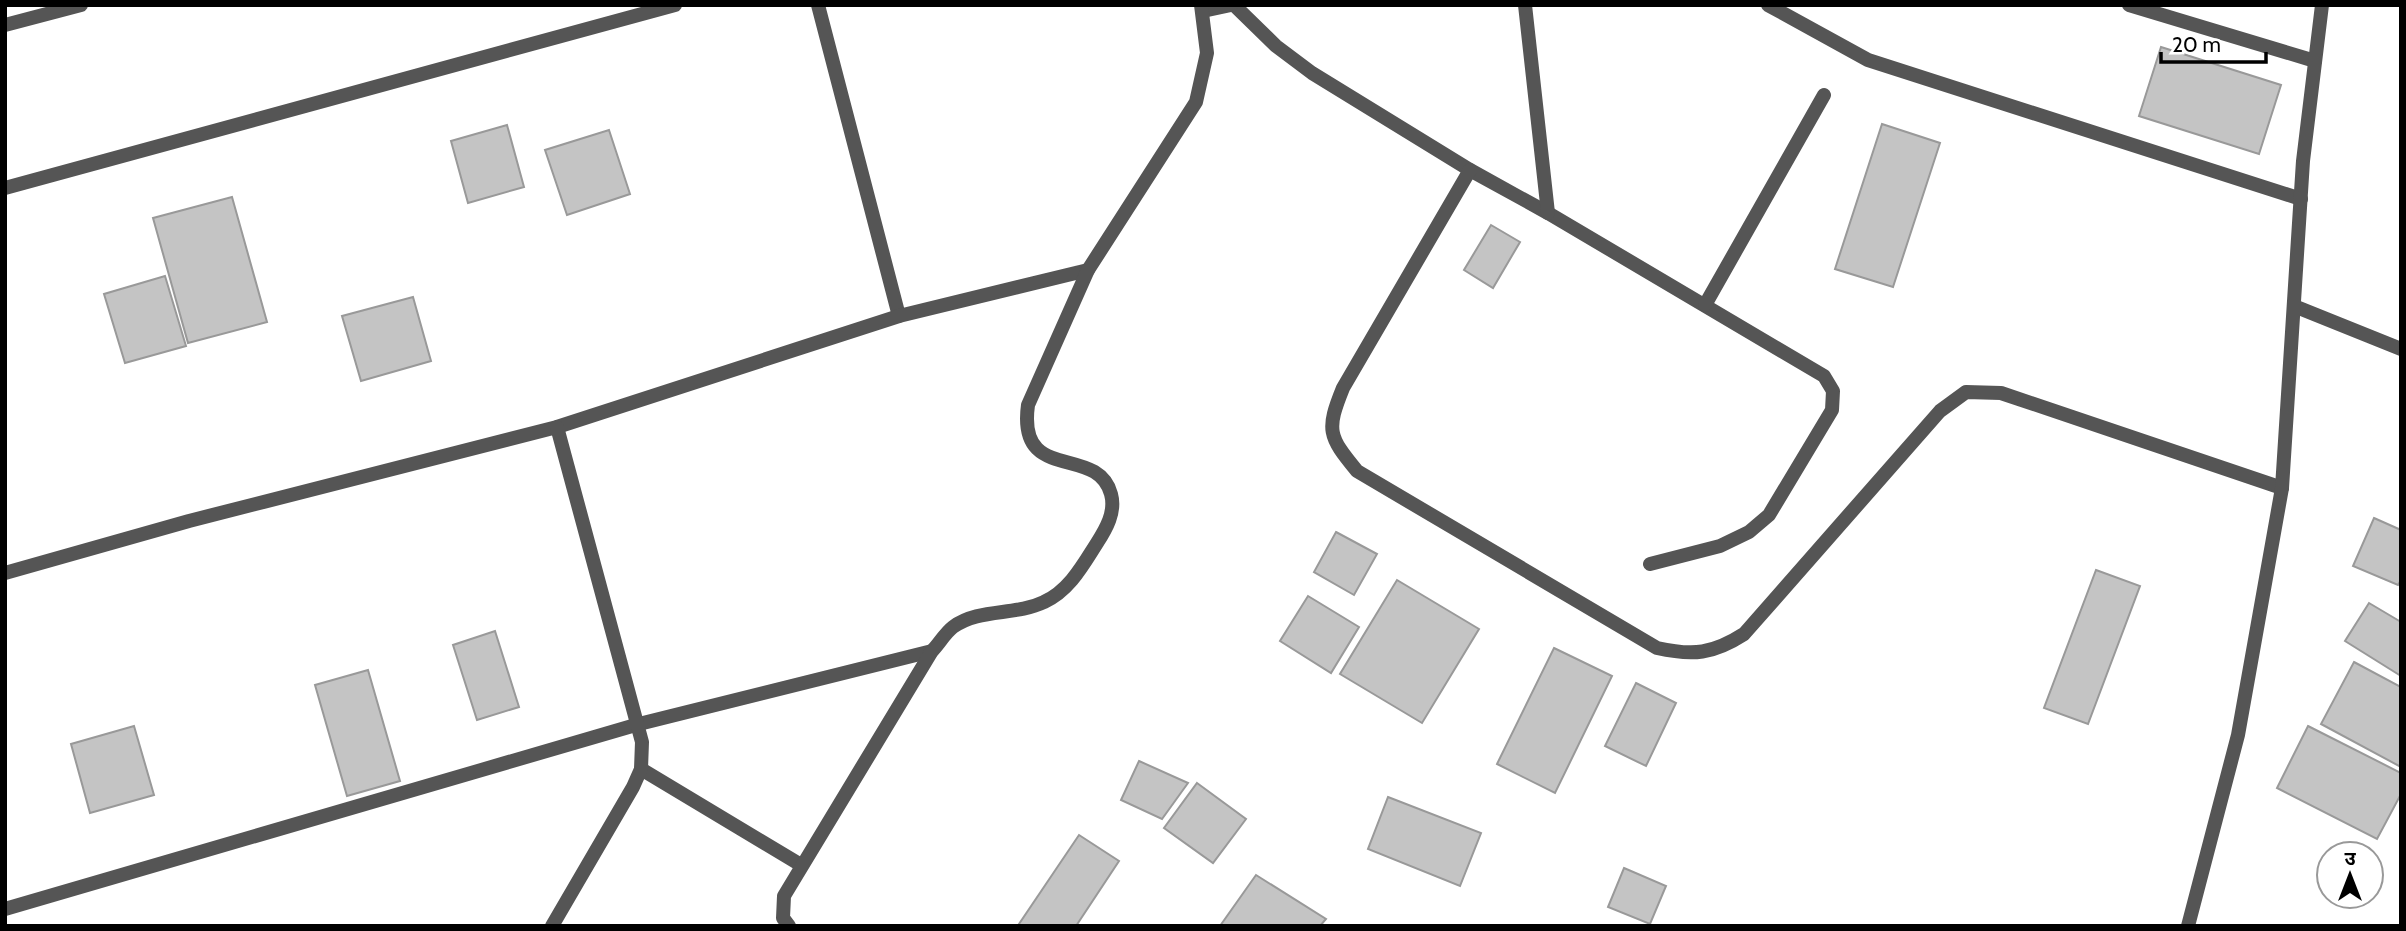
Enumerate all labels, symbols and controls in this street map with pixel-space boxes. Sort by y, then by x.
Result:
scale bar [2161,21,2266,65]
text: 20 m [2172,32,2221,57]
north arrow [2315,840,2385,910]
text: उ [2344,847,2356,870]

